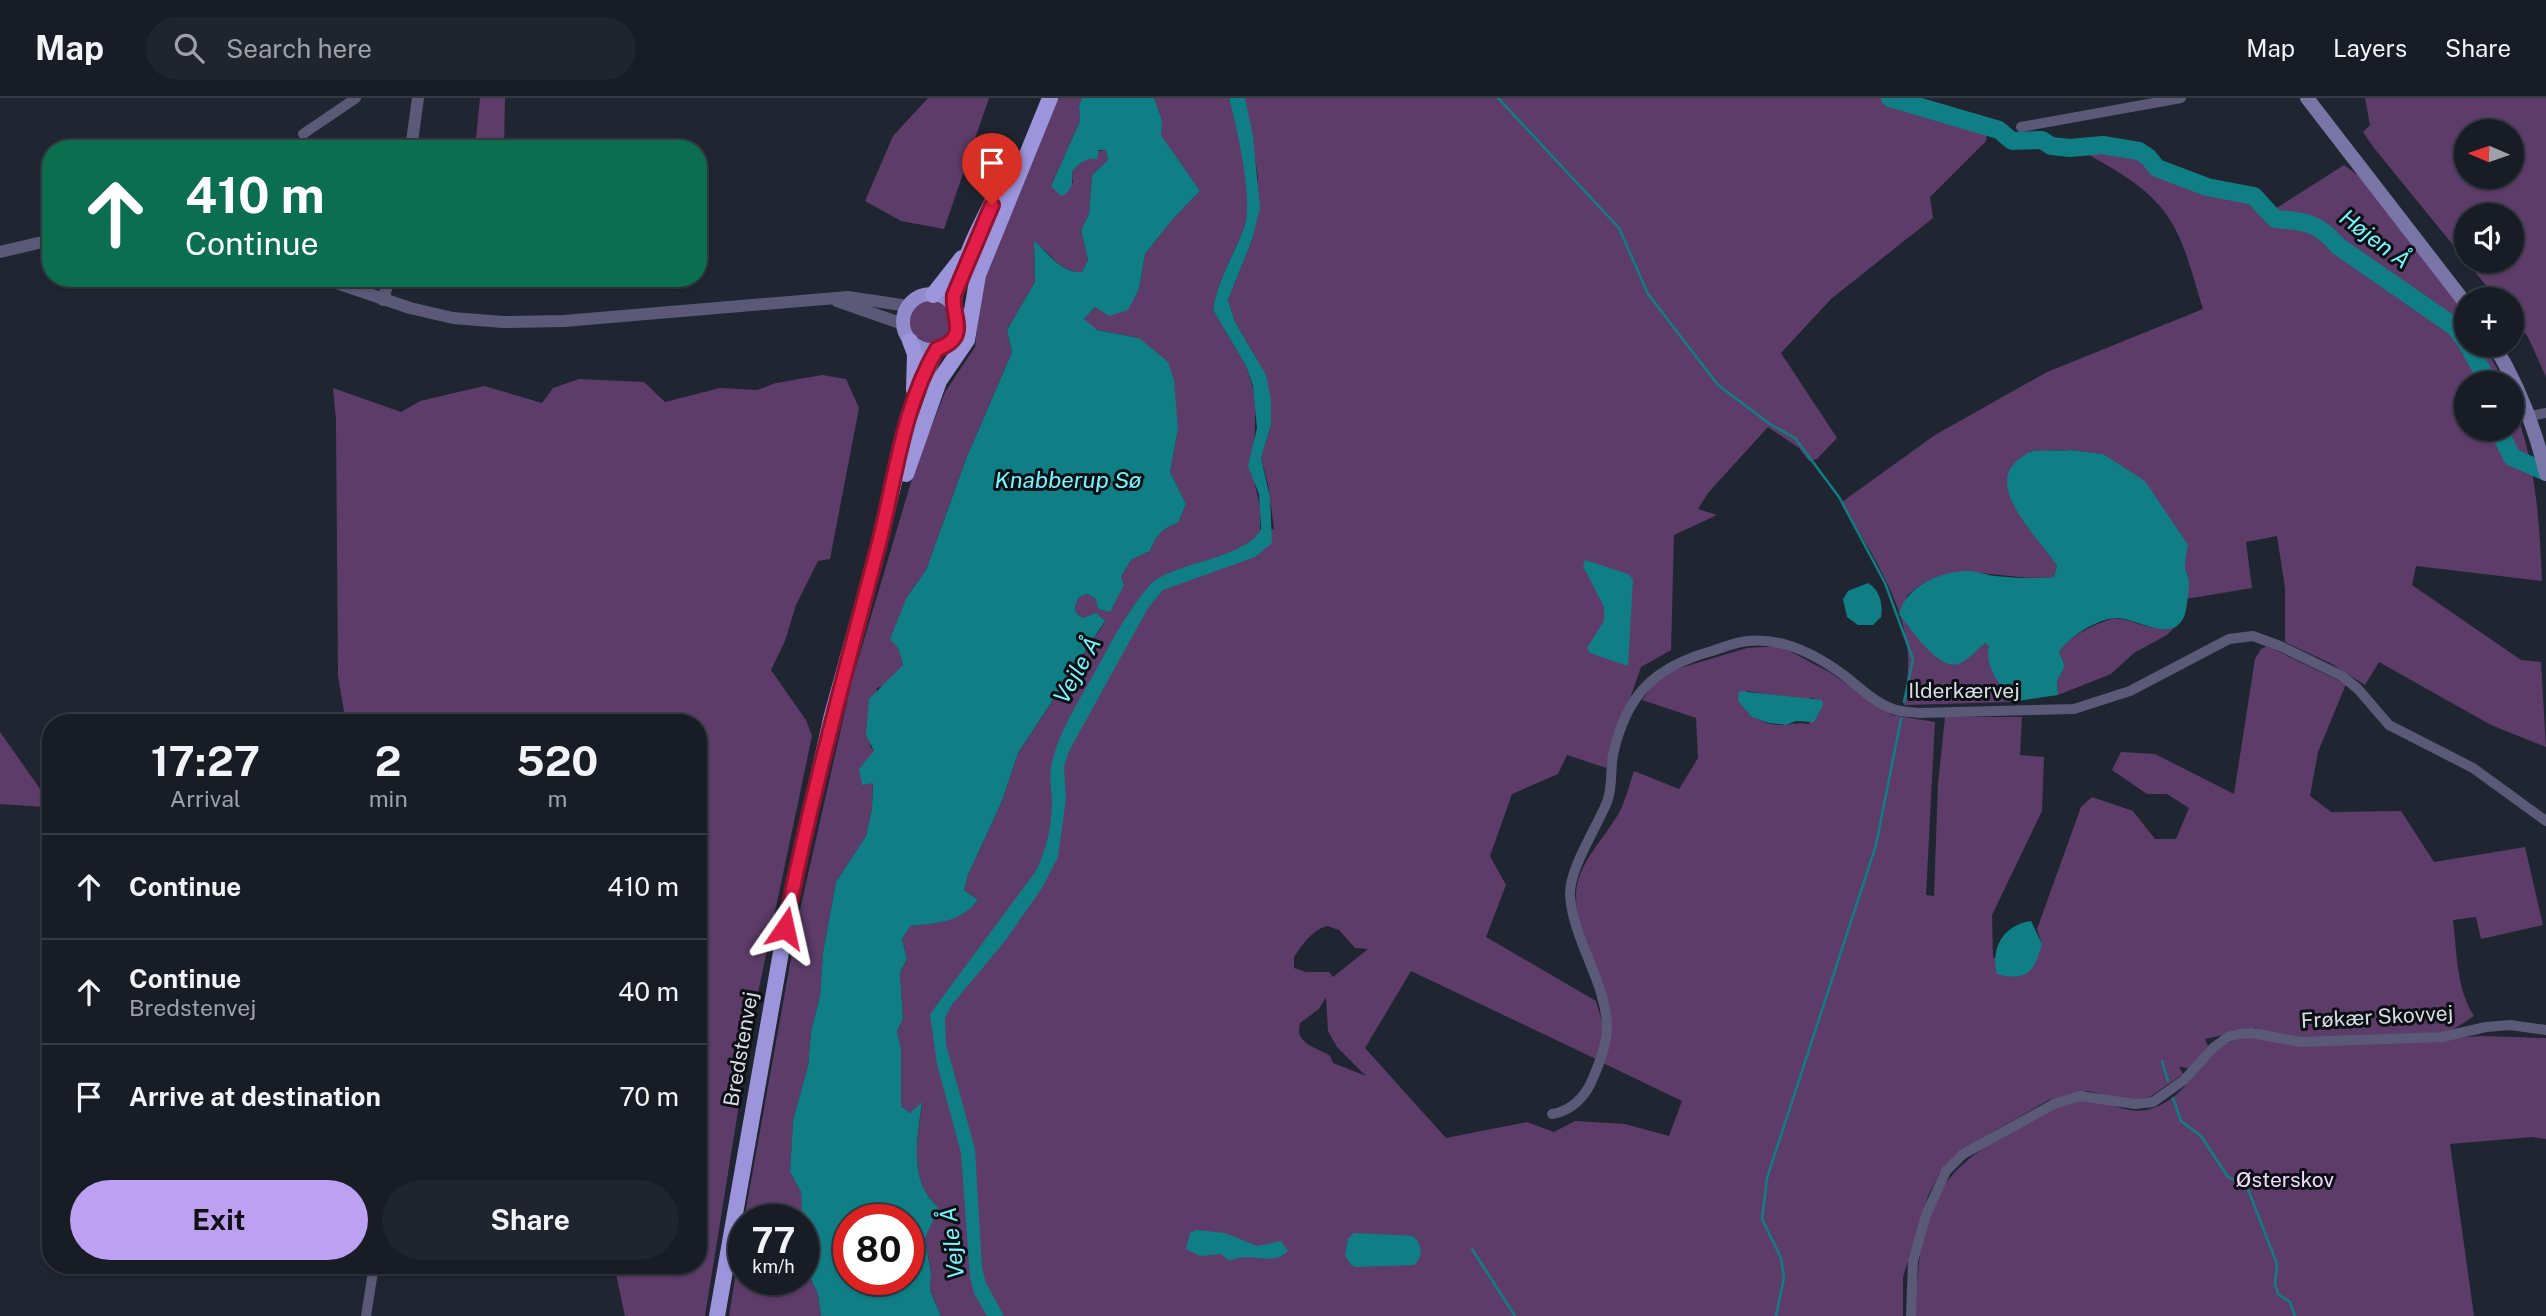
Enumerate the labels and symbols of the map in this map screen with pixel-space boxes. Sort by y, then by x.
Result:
north arrow [2454,119,2524,189]
pin [962,133,1022,205]
water label: Højen Å [2335,202,2417,274]
water label: Knabberup Sø [995,466,1142,493]
water label: Vejle Å [1046,631,1106,708]
street label: Ilderkærvej [1908,678,2020,703]
position arrow [748,891,822,965]
street label: Bredstenvej [718,989,763,1108]
street label: Frøkær Skovvej [2300,1000,2454,1033]
park label: Østerskov [2236,1167,2335,1192]
speed limit sign: 80 [833,1204,924,1295]
water label: Vejle Å [933,1206,969,1281]

